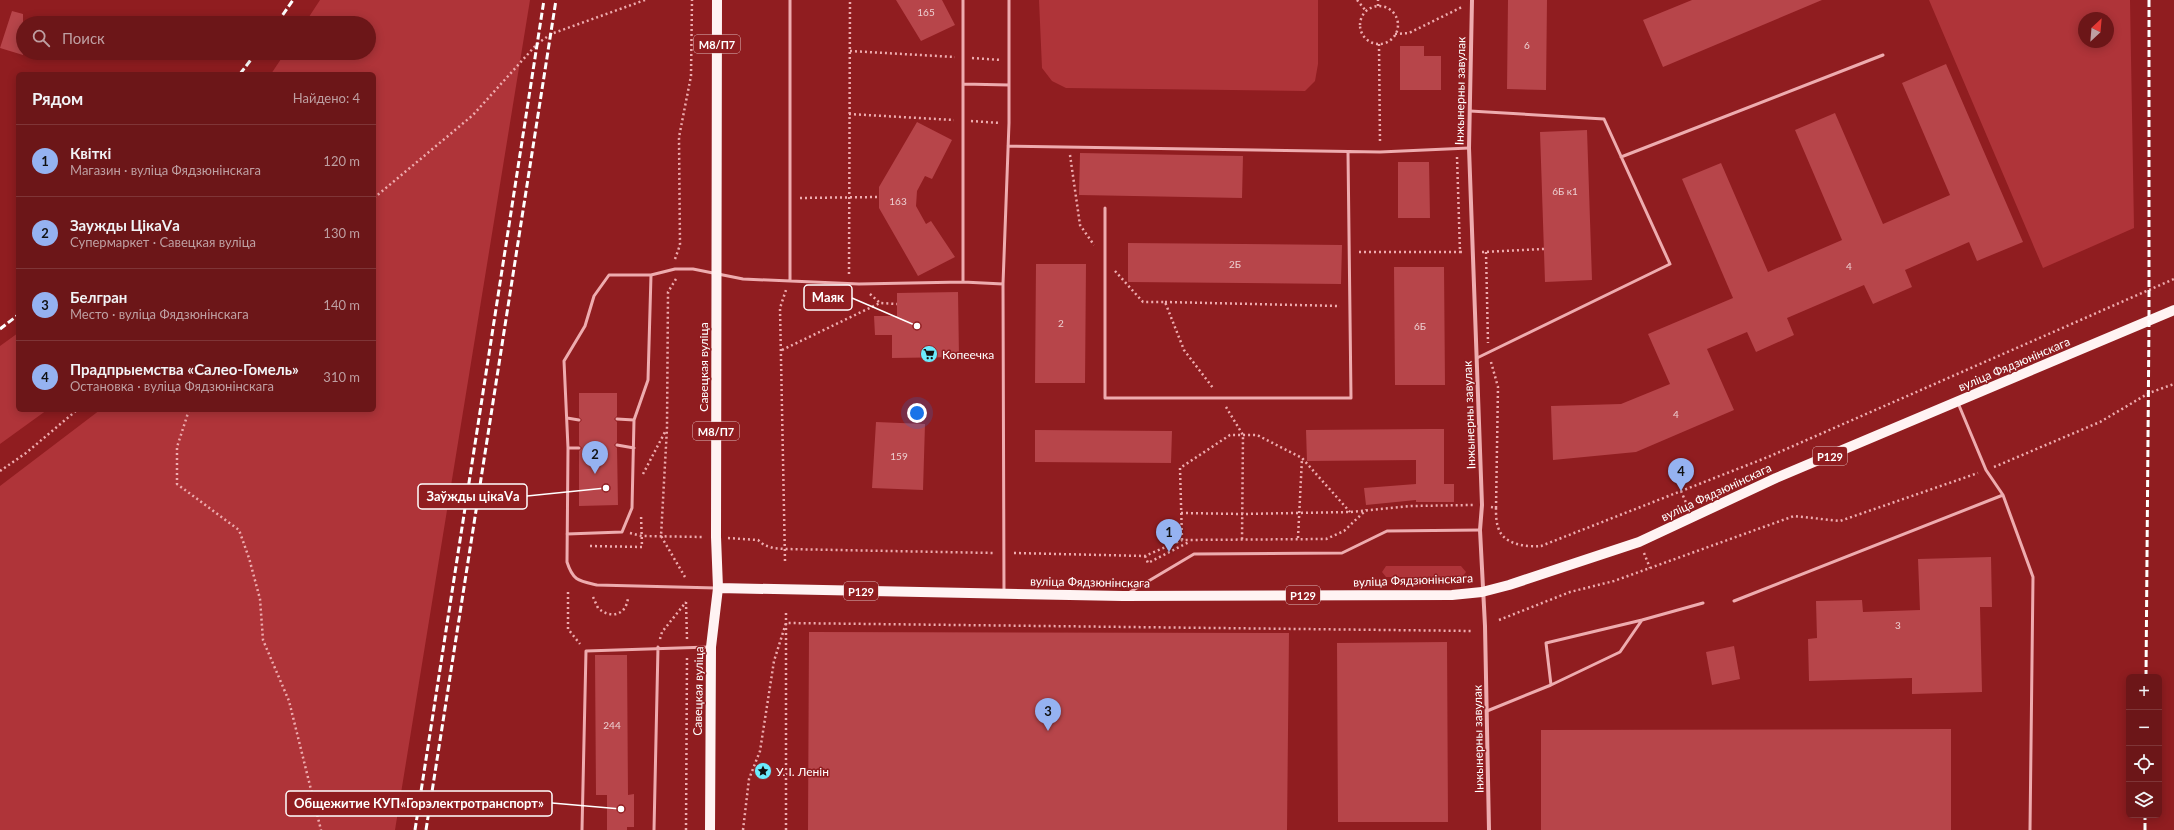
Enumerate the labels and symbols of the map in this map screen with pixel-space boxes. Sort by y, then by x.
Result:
house number: 165 [917,6,935,18]
north arrow [2078,12,2114,48]
road number: М8/П7 [694,35,740,53]
street label: Інжынерны завулак [1452,36,1468,145]
house number: 6 [1524,39,1530,51]
house number: 6Б к1 [1552,185,1578,197]
house number: 163 [889,195,907,207]
house number: 2Б [1229,258,1241,270]
house number: 4 [1846,260,1852,272]
callout: Маяк [804,285,852,310]
text: Маяк [812,289,844,305]
house number: 2 [1058,317,1064,329]
house number: 6Б [1414,320,1426,332]
street label: Савецкая вуліца [696,322,711,412]
street label: вуліца Фядзюнінскага [1956,334,2072,394]
supermarket icon: Копеечка [919,344,939,364]
place label: Копеечка [942,347,994,362]
street label: Інжынерны завулак [1460,360,1478,469]
your location [907,403,927,423]
house number: 4 [1673,408,1679,420]
road number: М8/П7 [693,422,739,440]
pin: 2 [582,441,608,474]
road number: Р129 [1813,447,1847,465]
house number: 159 [890,450,908,462]
pin: 4 [1668,458,1694,491]
street label: вуліца Фядзюнінскага [1658,460,1774,524]
callout: Заўжды цікаVа [418,484,527,509]
text: Заўжды цікаVа [426,488,520,504]
pin: 1 [1156,519,1182,552]
street label: вуліца Фядзюнінскага [1353,570,1473,590]
street label: вуліца Фядзюнінскага [1030,573,1150,591]
road number: Р129 [844,582,878,600]
road number: Р129 [1286,586,1320,604]
house number: 3 [1895,619,1901,631]
street label: Савецкая вуліца [690,646,706,736]
street label: Інжынерны завулак [1470,684,1486,793]
pin: 3 [1035,698,1061,731]
house number: 244 [603,719,621,731]
place icon: У. І. Ленін [753,761,773,781]
place label: У. І. Ленін [776,764,829,779]
callout: Общежитие КУП«Горэлектротранспорт» [286,791,552,816]
text: Общежитие КУП«Горэлектротранспорт» [294,795,544,811]

